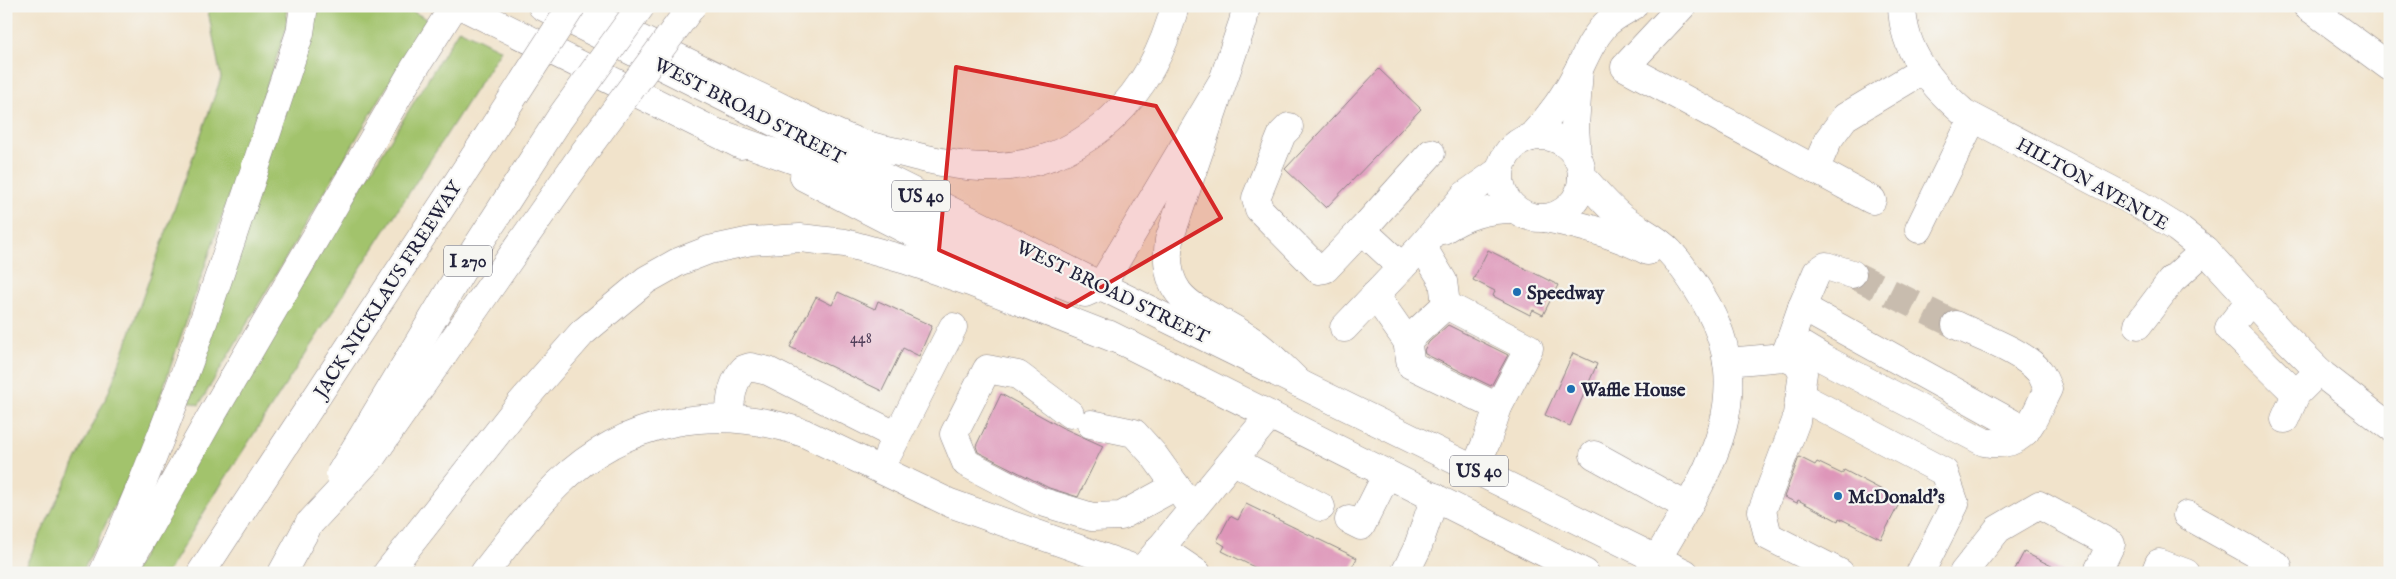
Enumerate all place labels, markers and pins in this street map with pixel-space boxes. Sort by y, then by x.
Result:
place label: Speedway [1527,282,1605,306]
marker: Speedway [1511,286,1523,298]
place label: Waffle House [1580,379,1686,403]
marker: Waffle House [1565,383,1577,395]
place label: McDonald's [1848,486,1945,510]
marker: McDonald's [1832,490,1844,502]

